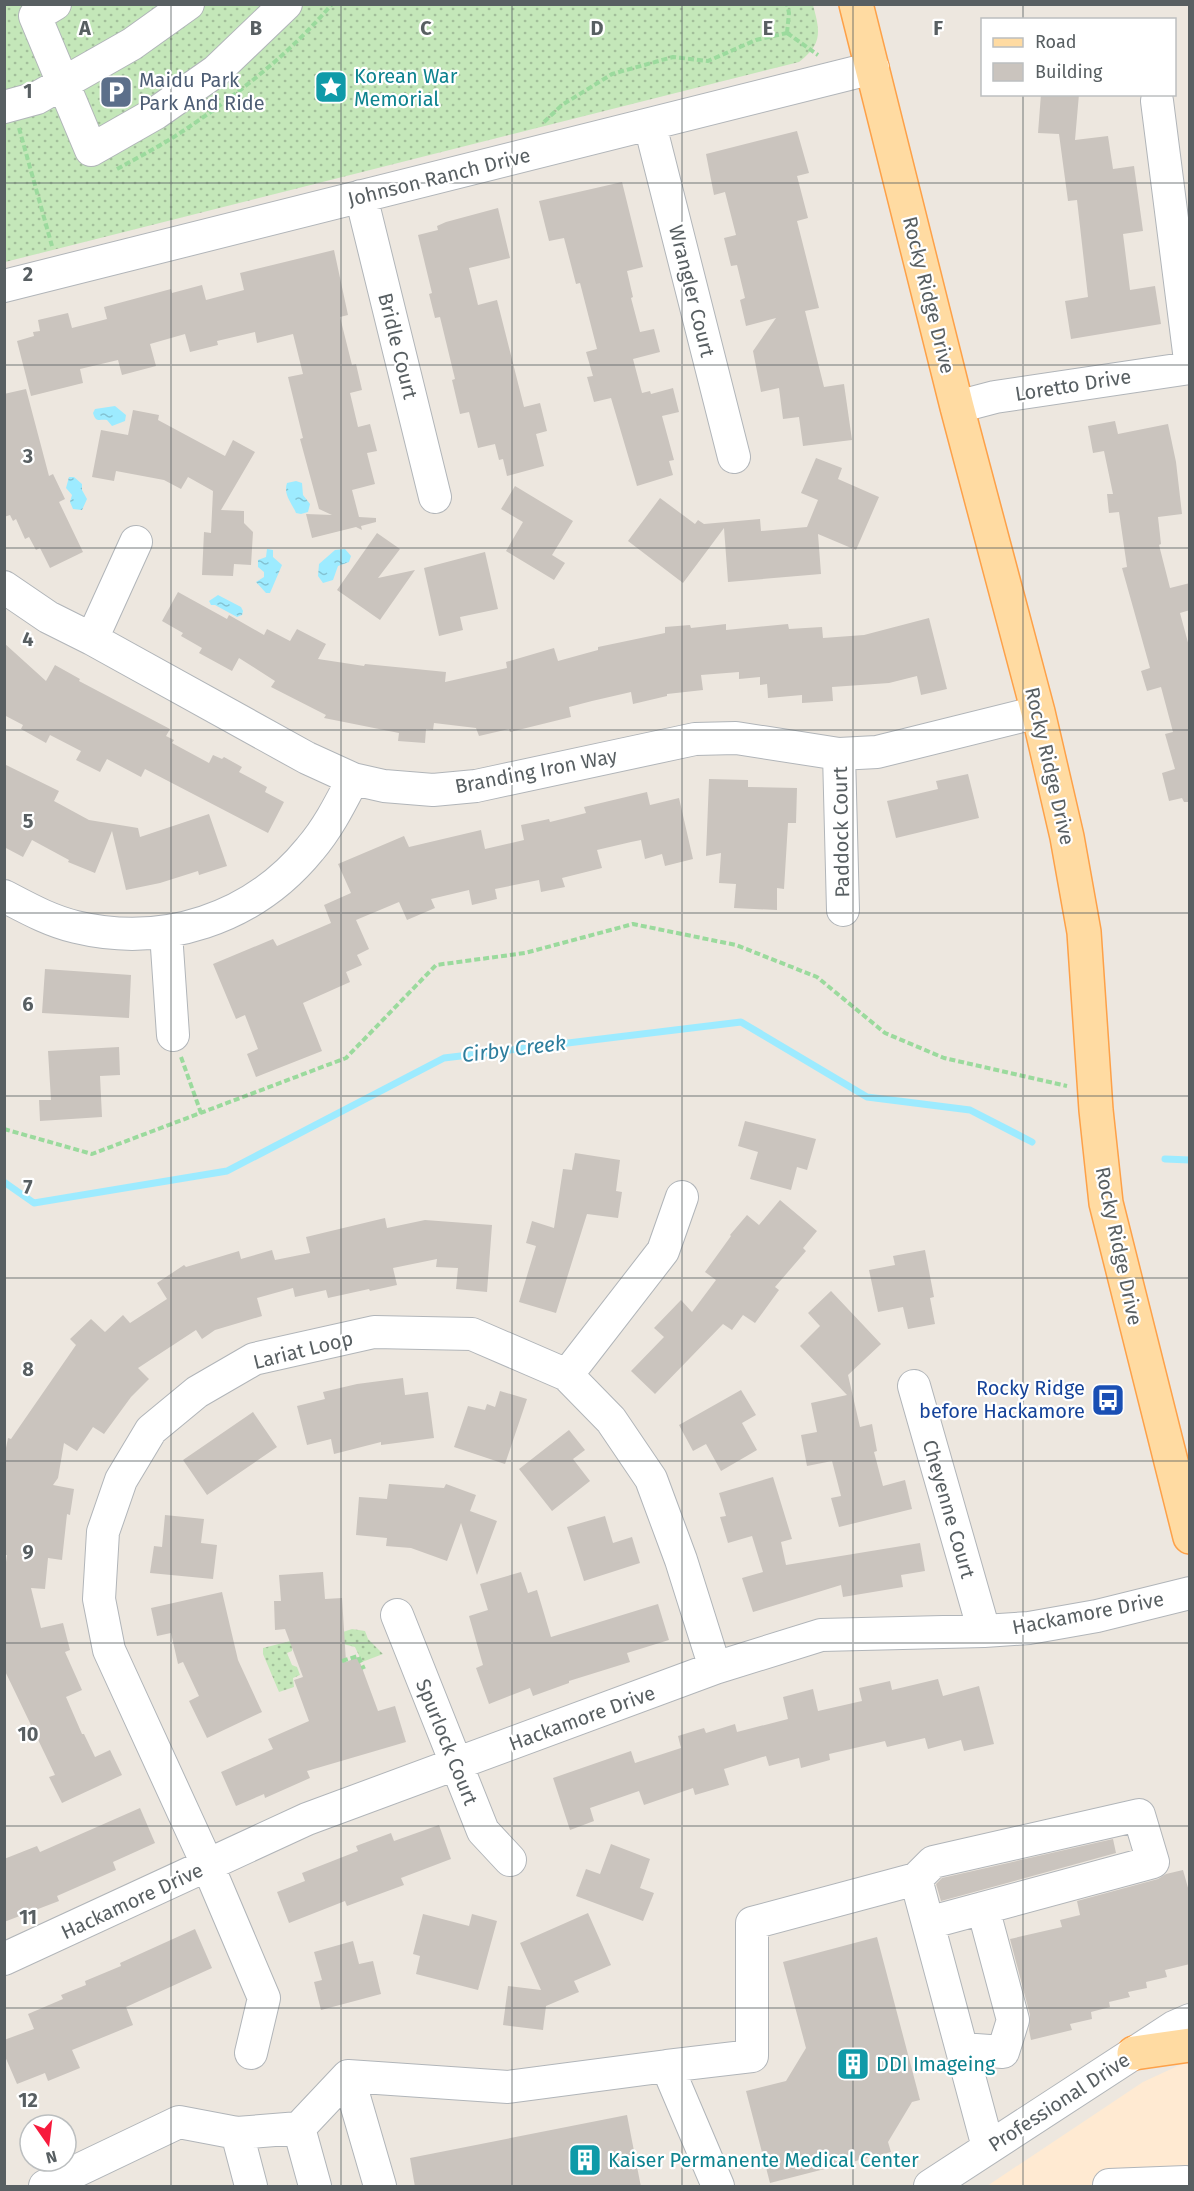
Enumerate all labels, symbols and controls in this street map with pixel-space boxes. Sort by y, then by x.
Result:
text: A [78,16,92,40]
text: B [250,16,262,40]
text: C [420,16,432,40]
text: D [590,16,604,40]
text: E [763,16,773,40]
text: F [933,16,943,40]
legend [981,18,1176,96]
text: Road [1035,31,1077,53]
text: Building [1035,61,1103,83]
place label: Korean War Memorial [354,64,458,111]
place label: Maidu Park Park And Ride [139,68,265,115]
place icon: Korean War Memorial [313,69,349,105]
parking icon: Maidu Park Park And Ride [98,74,134,110]
text: 1 [23,79,33,103]
street label: Johnson Ranch Drive [345,143,533,211]
street label: Rocky Ridge Drive [898,214,960,376]
street label: Wrangler Court [664,223,720,360]
text: 2 [23,262,33,286]
street label: Bridle Court [373,290,423,402]
street label: Loretto Drive [1013,364,1133,406]
text: 3 [22,444,33,468]
text: 4 [22,627,34,651]
street label: Rocky Ridge Drive [1020,685,1080,847]
street label: Branding Iron Way [453,743,619,799]
street label: Paddock Court [828,765,854,898]
text: 5 [23,809,34,833]
text: 6 [22,992,34,1016]
water label: Cirby Creek [460,1030,568,1068]
street label: Rocky Ridge Drive [1090,1165,1148,1327]
text: 7 [23,1175,33,1199]
street label: Lariat Loop [251,1326,355,1374]
text: 8 [22,1357,34,1381]
place label: Rocky Ridge before Hackamore [919,1376,1085,1423]
bus stop icon: Rocky Ridge before Hackamore [1090,1382,1126,1418]
street label: Cheyenne Court [918,1437,980,1582]
text: 9 [22,1540,34,1564]
street label: Hackamore Drive [1010,1587,1166,1639]
street label: Spurlock Court [411,1675,483,1809]
street label: Hackamore Drive [506,1680,658,1756]
text: 10 [18,1722,38,1746]
street label: Hackamore Drive [57,1858,207,1944]
text: 11 [19,1905,37,1929]
building icon: DDI Imageing [835,2046,871,2082]
street label: Professional Drive [984,2047,1134,2157]
place label: DDI Imageing [876,2052,996,2076]
text: 12 [18,2088,38,2112]
north arrow [18,2113,78,2173]
building icon: Kaiser Permanente Medical Center [567,2142,603,2178]
text: N [44,2147,59,2168]
place label: Kaiser Permanente Medical Center [608,2148,919,2172]

